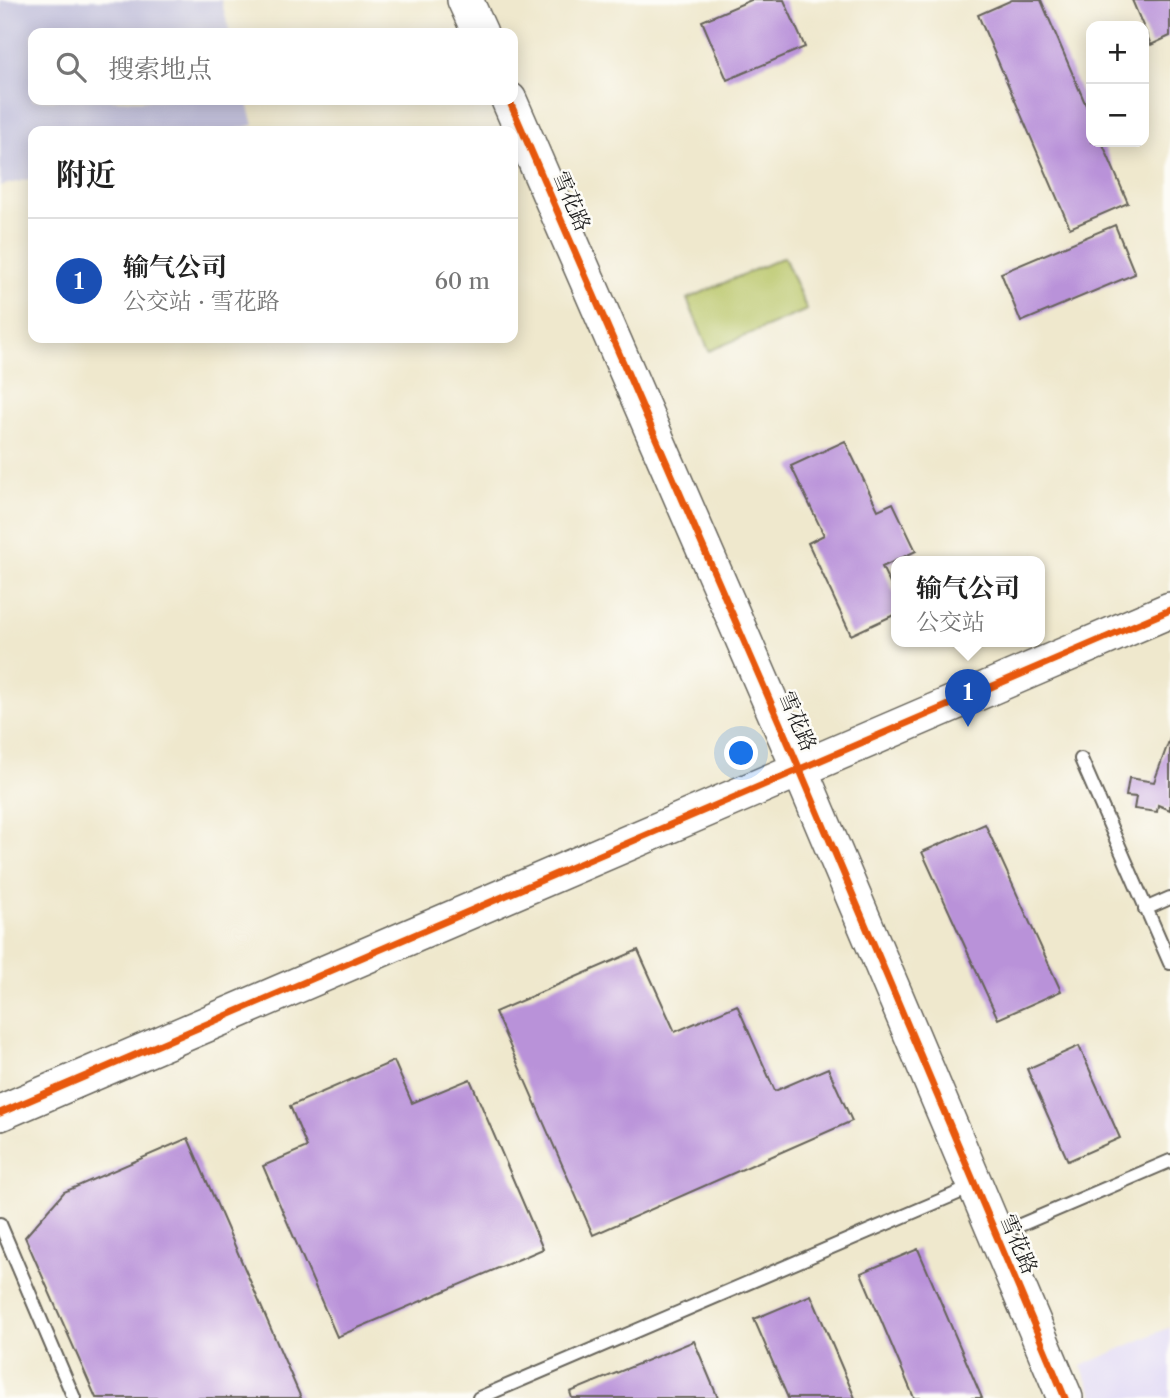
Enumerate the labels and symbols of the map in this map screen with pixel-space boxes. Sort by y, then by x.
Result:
street label: 雪花路 [548,167,596,235]
pin: 1 [945,669,991,727]
street label: 雪花路 [774,687,822,755]
your location [724,736,758,770]
street label: 雪花路 [995,1210,1043,1278]

